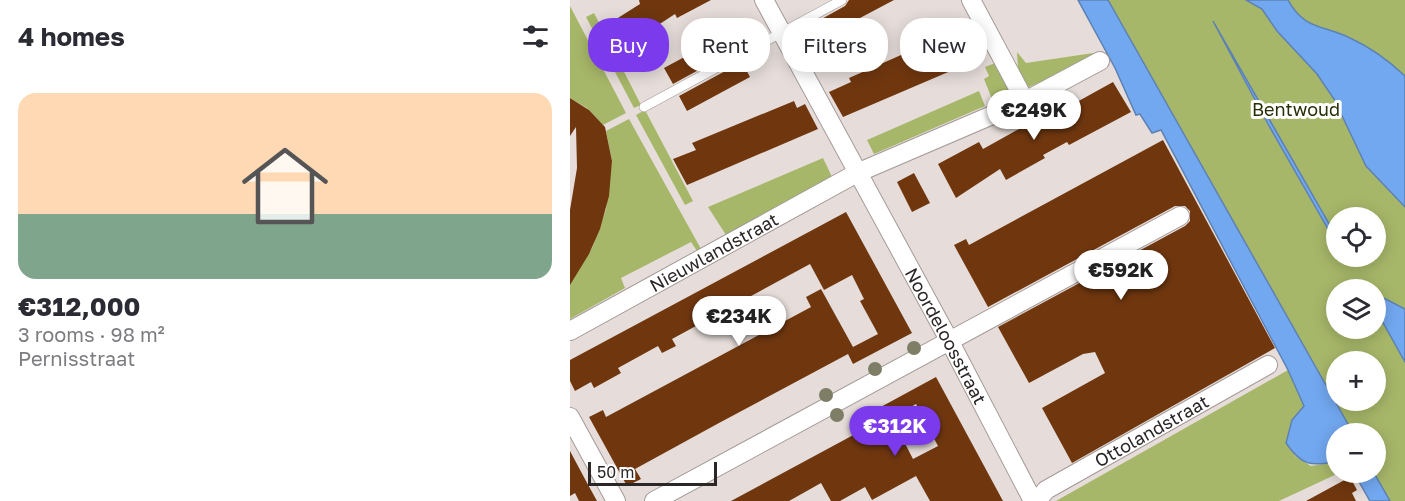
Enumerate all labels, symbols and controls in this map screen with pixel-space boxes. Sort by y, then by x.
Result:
chip: Buy [588,18,669,72]
chip: Rent [681,18,770,72]
chip: Filters [782,18,888,72]
chip: New [900,18,987,72]
icon: filters [519,20,552,53]
text: 4 homes [18,21,125,52]
pin: €249K [992,90,1076,141]
text: €249K [1001,97,1067,121]
park label: Bentwoud [1252,98,1340,120]
icon: home [231,132,339,240]
map controls [1326,207,1386,483]
button: locate [1326,207,1386,267]
street label: Nieuwlandstraat [646,208,782,296]
pin: €592K [1079,250,1163,301]
text: €592K [1088,257,1154,281]
street label: Noordeloosstraat [901,264,991,408]
button: layers [1326,279,1386,339]
text: €312,000 [18,291,140,322]
pin: €234K [697,296,781,347]
text: €234K [706,303,772,327]
text: 3 rooms · 98 m² [18,322,165,346]
text: Pernisstraat [18,346,135,370]
button: + [1326,351,1386,411]
street label: Ottolandstraat [1090,390,1212,472]
pin: €312K [853,406,937,457]
text: €312K [863,413,927,437]
button: − [1326,423,1386,483]
scale bar [588,459,717,486]
text: 50 m [597,462,634,482]

